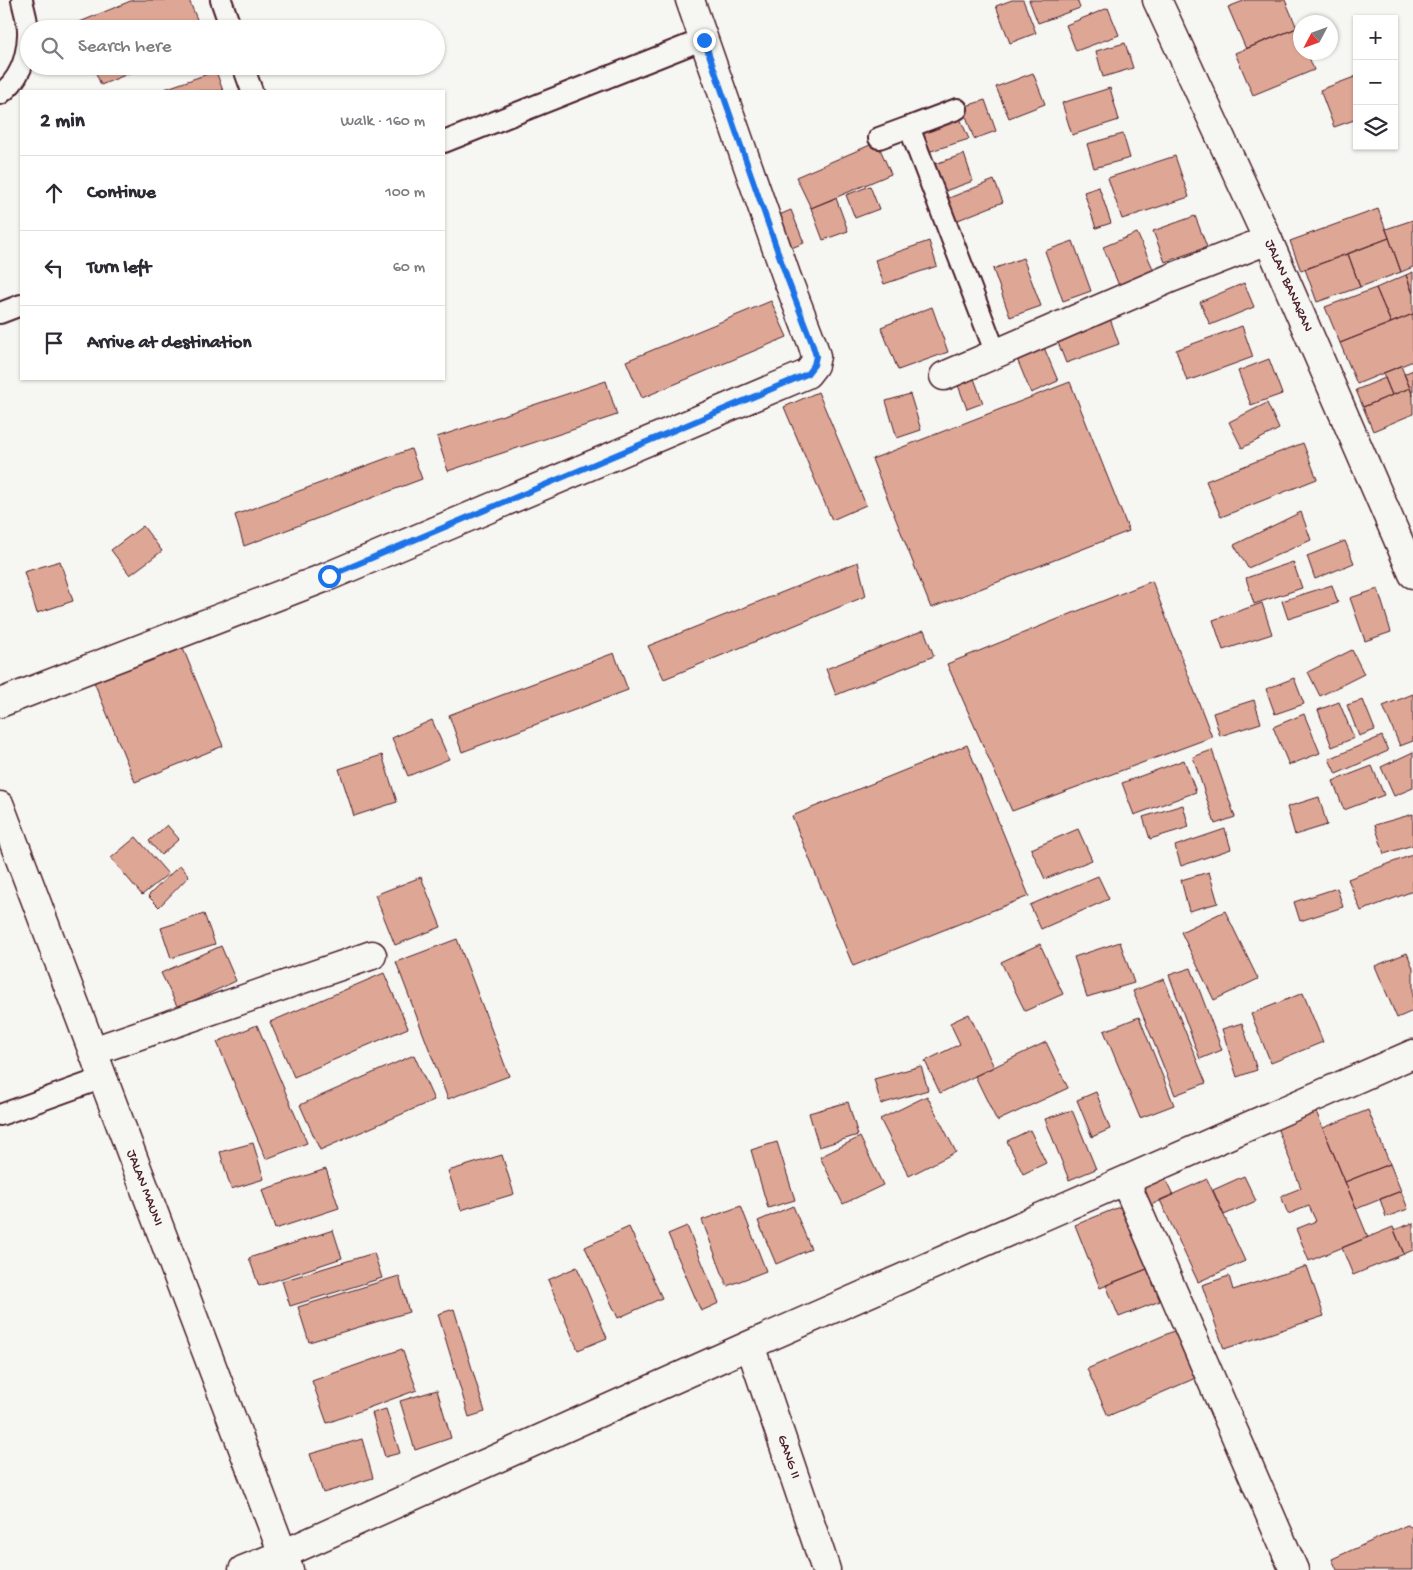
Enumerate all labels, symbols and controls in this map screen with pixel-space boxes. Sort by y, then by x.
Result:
north arrow [1293,15,1338,60]
map controls [1353,15,1398,150]
button: + [1353,15,1398,60]
search box [20,20,445,75]
route end [693,29,716,52]
icon: search [38,34,66,62]
text: Search here [78,36,172,59]
button: − [1353,60,1398,105]
button: layers [1353,105,1398,150]
text: 2 min [40,110,85,135]
text: Walk · 160 m [340,113,425,132]
icon: ahead [40,179,68,207]
text: Continue [87,182,156,205]
text: 100 m [385,184,425,203]
street label: JALAN BANARAN [1260,237,1316,335]
icon: left [40,254,68,282]
text: Turn left [87,257,151,280]
text: 60 m [393,259,425,278]
icon: arrive [40,329,68,357]
text: Arrive at destination [87,332,251,355]
route start [318,565,341,588]
street label: JALAN MAUNI [122,1148,166,1228]
street label: GANG II [773,1433,803,1481]

